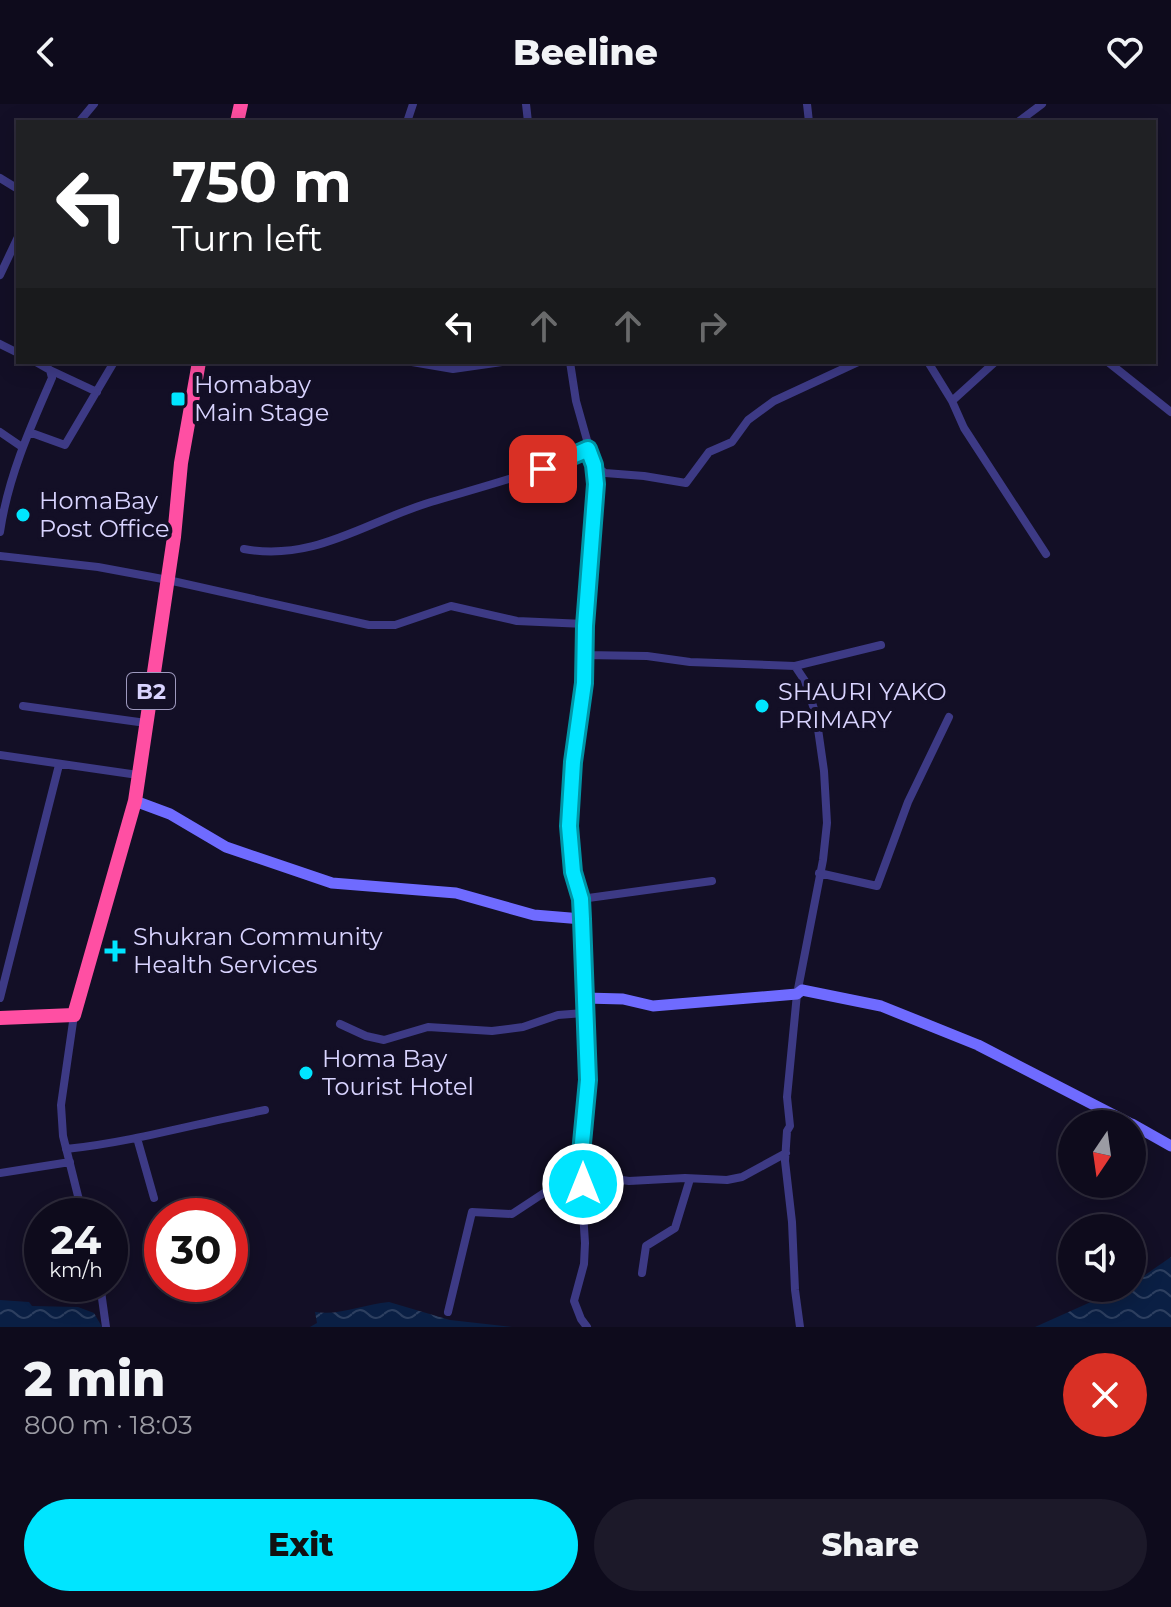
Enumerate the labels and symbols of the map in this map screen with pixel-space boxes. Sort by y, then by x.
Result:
place label: Homabay Main Stage [194,370,329,427]
marker: Homabay Main Stage [169,390,187,408]
pin [509,435,577,503]
place label: HomaBay Post Office [39,486,169,543]
marker: HomaBay Post Office [14,506,32,524]
road number: B2 [127,673,175,709]
place label: SHAURI YAKO PRIMARY [778,677,947,734]
marker: SHAURI YAKO PRIMARY [753,697,771,715]
place label: Shukran Community Health Services [133,922,383,979]
marker: Shukran Community Health Services [104,940,126,962]
place label: Homa Bay Tourist Hotel [322,1044,474,1101]
marker: Homa Bay Tourist Hotel [297,1064,315,1082]
north arrow [1058,1110,1146,1198]
position arrow [541,1142,625,1226]
speed limit sign: 30 [144,1198,248,1302]

